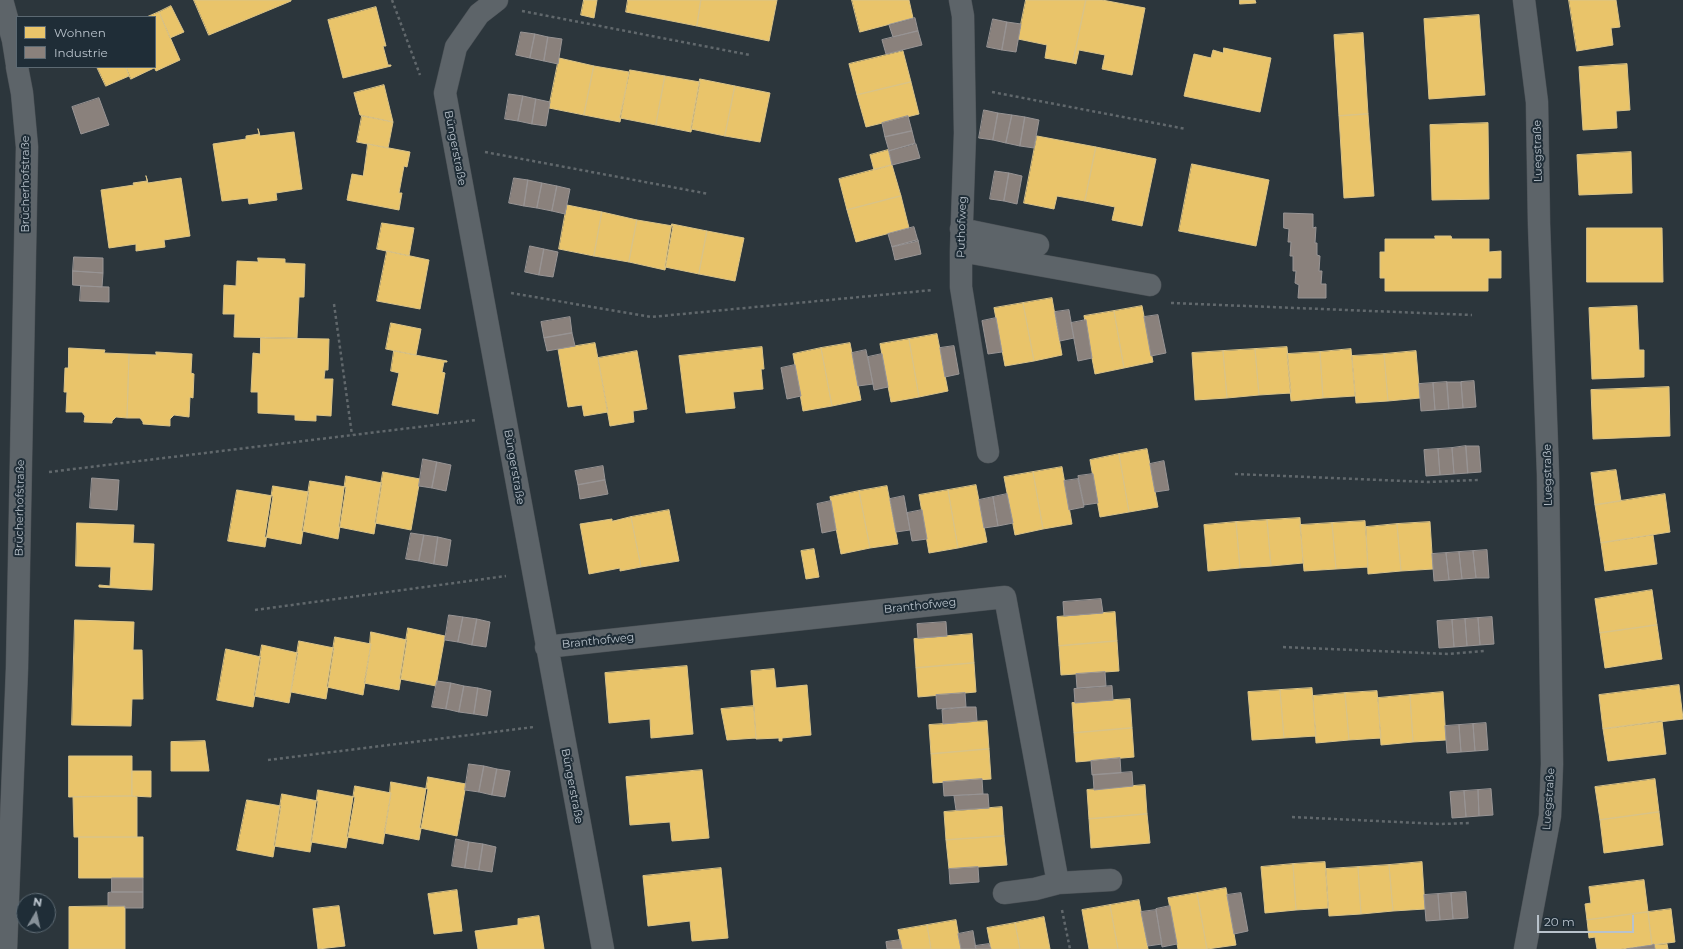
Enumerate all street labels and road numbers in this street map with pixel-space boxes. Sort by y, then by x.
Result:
street label: Büngerstraße [441,109,469,187]
street label: Luegstraße [1531,120,1545,182]
street label: Brücherhofstraße [19,136,33,232]
street label: Puthofweg [954,196,970,258]
street label: Büngerstraße [501,428,527,506]
street label: Luegstraße [1541,444,1555,506]
street label: Brücherhofstraße [13,459,27,557]
street label: Branthofweg [883,596,957,616]
street label: Branthofweg [561,631,635,651]
street label: Büngerstraße [558,747,586,825]
street label: Luegstraße [1540,767,1558,831]

